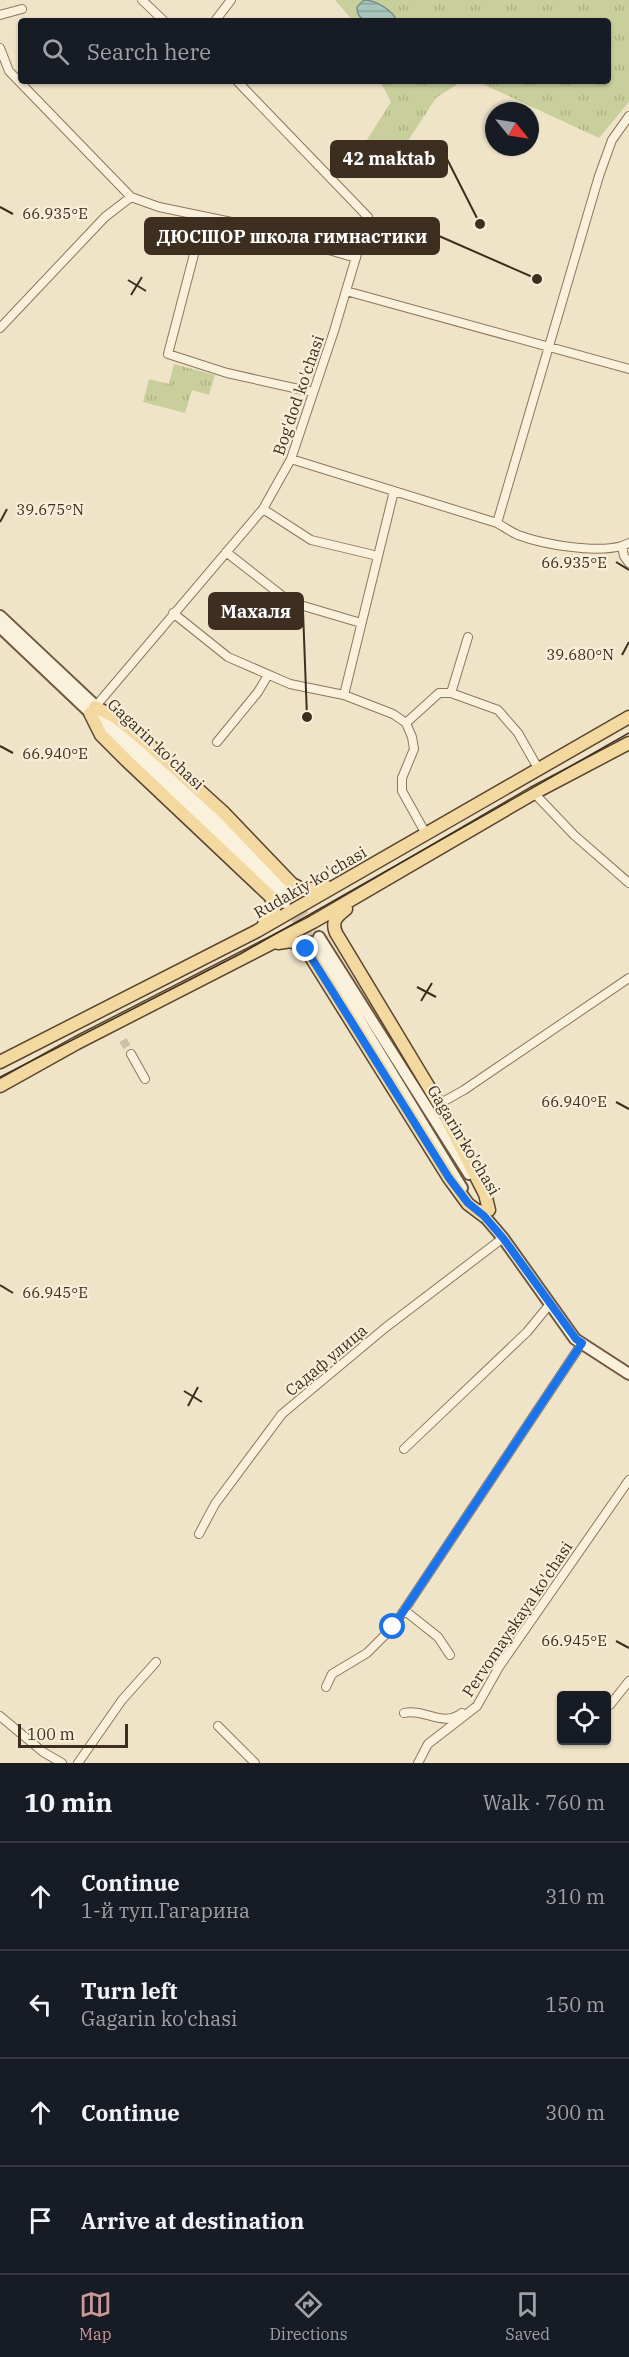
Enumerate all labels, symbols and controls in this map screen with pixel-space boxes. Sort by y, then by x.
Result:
search box [18,18,611,84]
icon: search [39,35,72,68]
text: Search here [87,37,211,66]
north arrow [485,102,539,156]
callout: 42 maktab [331,141,447,177]
text: 42 maktab [343,147,435,170]
text: 66.935°E [22,204,88,223]
callout: ДЮСШОР школа гимнастики [145,218,439,254]
text: ДЮСШОР школа гимнастики [157,225,427,248]
street label: Bog'dod ko'chasi [268,332,328,458]
text: 39.675°N [16,500,84,519]
text: 66.935°E [541,553,607,572]
callout: Махаля [209,593,303,629]
text: Махаля [221,600,291,623]
text: 39.680°N [546,645,614,664]
street label: Gagarin ko'chasi [103,694,209,794]
text: 66.940°E [22,744,88,763]
street label: Rudakiy ko'chasi [250,842,370,922]
route end [292,935,318,961]
street label: Gagarin ko'chasi [423,1081,505,1199]
text: 66.940°E [541,1092,607,1111]
text: 66.945°E [22,1283,88,1302]
street label: Садаф улица [281,1320,371,1400]
street label: Pervomayskaya ko'chasi [457,1537,577,1701]
route start [379,1613,405,1639]
text: 66.945°E [541,1631,607,1650]
map controls [557,1691,611,1745]
button: locate [557,1691,611,1745]
scale bar [18,1721,128,1748]
text: 100 m [27,1724,75,1744]
text: 10 min [24,1785,112,1819]
text: Walk · 760 m [483,1789,605,1816]
text: Continue [81,1868,180,1897]
icon: ahead [24,1880,57,1913]
text: 310 m [545,1883,605,1910]
text: 1-й туп.Гагарина [81,1897,250,1924]
text: Turn left [81,1976,177,2005]
icon: left [24,1988,57,2021]
text: 150 m [545,1991,605,2018]
text: Gagarin ko'chasi [81,2005,237,2032]
icon: ahead [24,2096,57,2129]
text: Continue [81,2098,180,2127]
text: 300 m [545,2099,605,2126]
icon: arrive [24,2204,57,2237]
text: Arrive at destination [81,2206,304,2235]
tab: Map [79,2288,112,2344]
tab: Directions [270,2288,348,2344]
tab: Saved [505,2288,550,2344]

